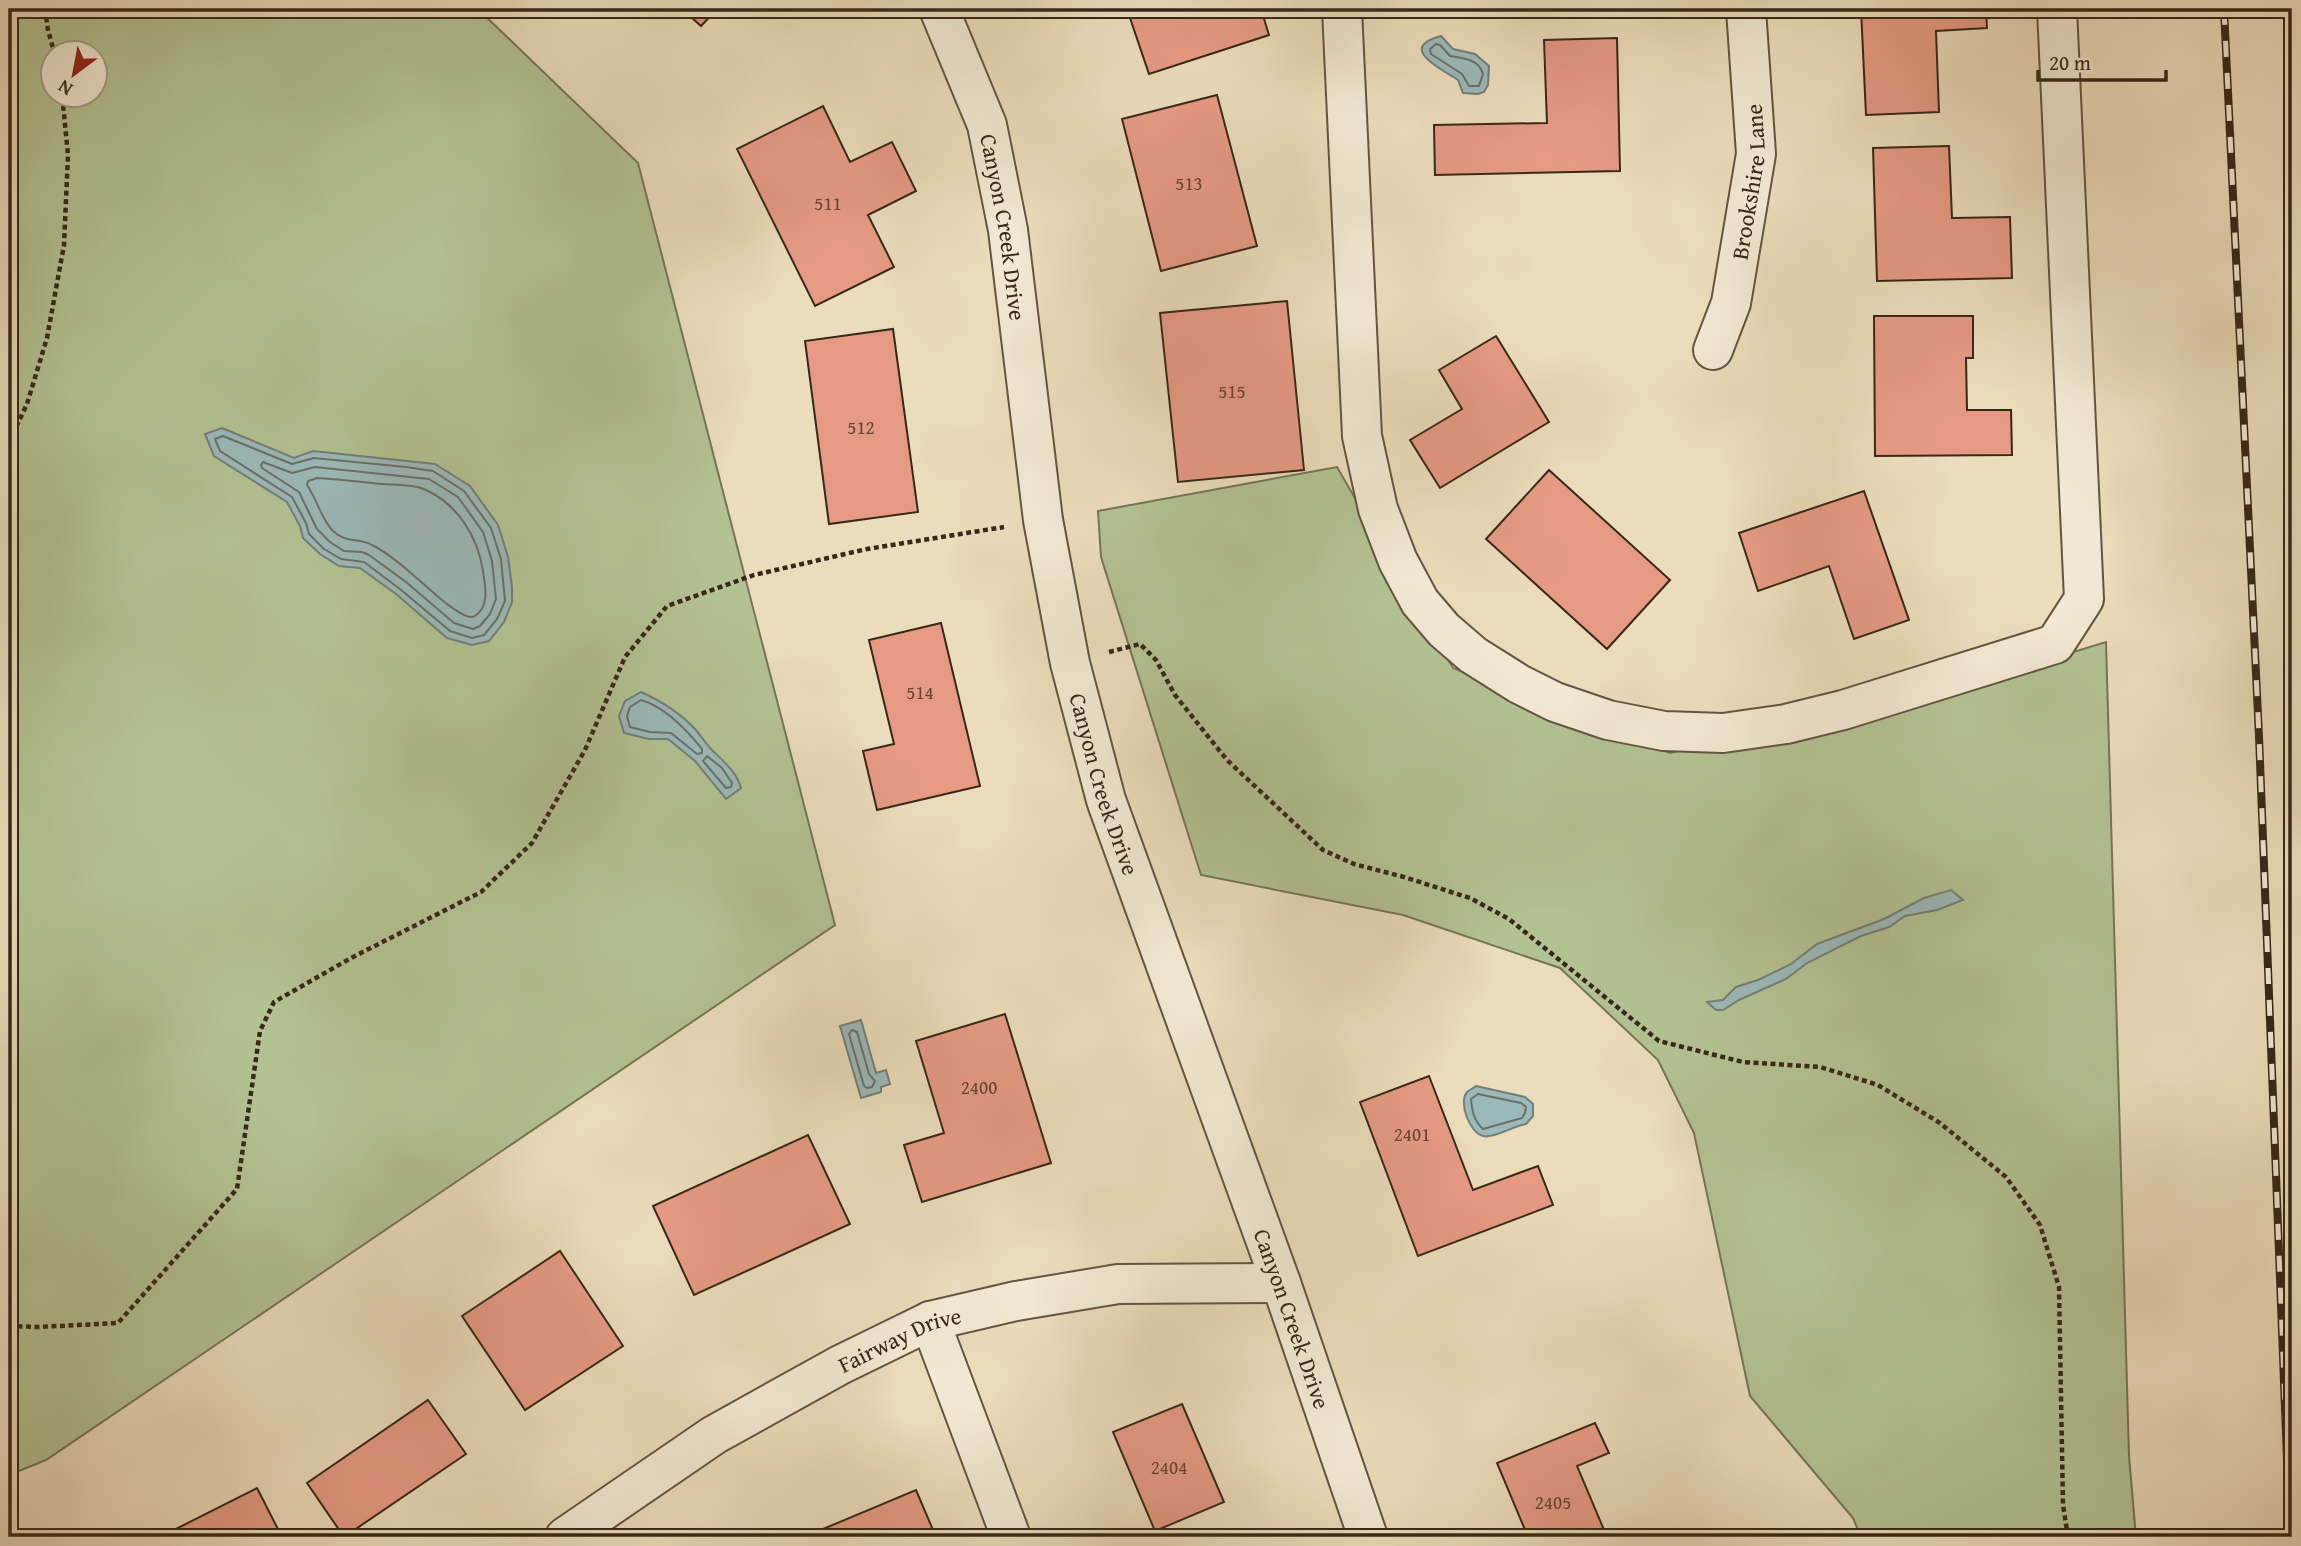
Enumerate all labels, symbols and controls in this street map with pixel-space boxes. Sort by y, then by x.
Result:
north arrow [38,38,108,108]
scale bar [2038,38,2166,82]
text: 20 m [2049,47,2091,78]
text: N [52,73,78,104]
street label: Brookshire Lane [1722,103,1773,262]
street label: Canyon Creek Drive [973,131,1035,322]
house number: 513 [1175,169,1203,197]
house number: 511 [814,189,842,217]
house number: 515 [1218,377,1246,405]
house number: 512 [847,413,875,441]
house number: 514 [906,678,934,706]
street label: Canyon Creek Drive [1062,689,1148,879]
house number: 2400 [961,1073,997,1101]
house number: 2401 [1394,1120,1430,1148]
street label: Canyon Creek Drive [1246,1224,1339,1413]
street label: Fairway Drive [832,1298,964,1380]
house number: 2404 [1151,1453,1187,1481]
house number: 2405 [1535,1488,1571,1516]

